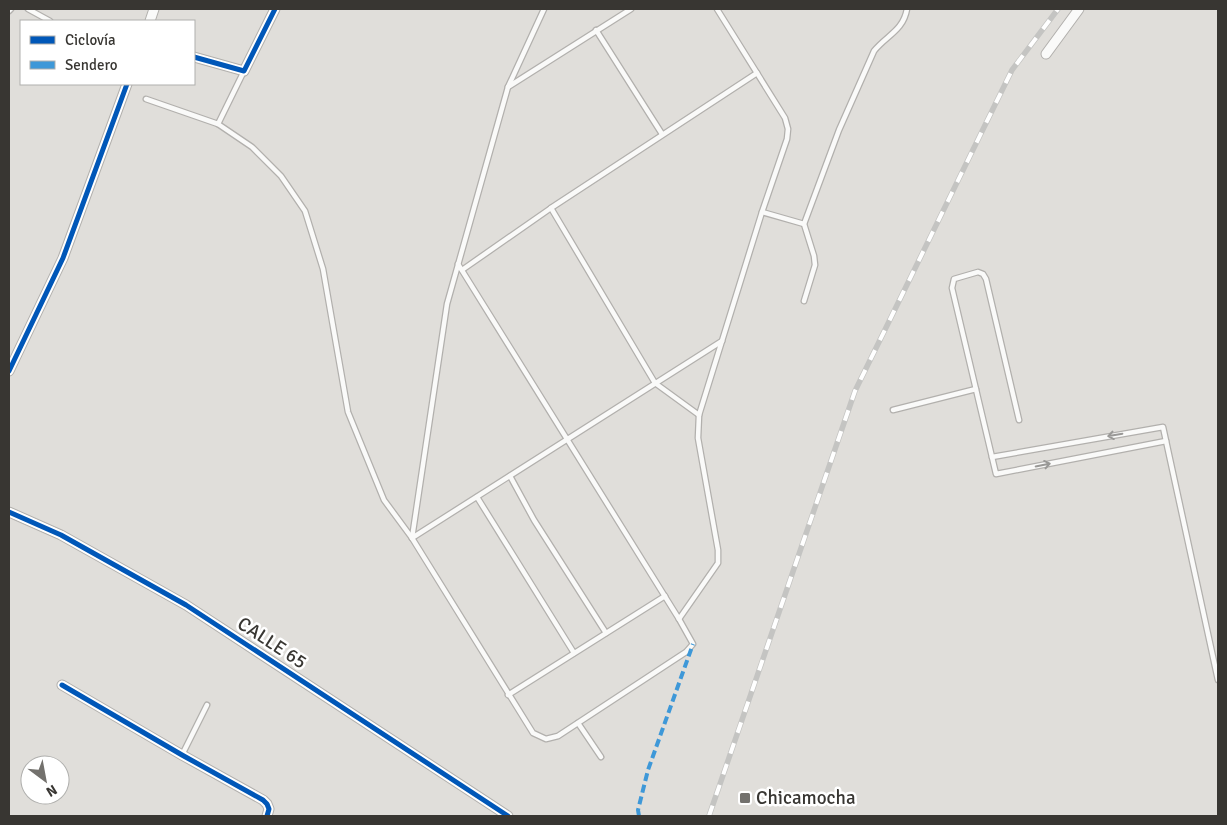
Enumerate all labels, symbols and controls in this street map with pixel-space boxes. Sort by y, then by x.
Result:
legend [20,20,195,85]
text: Ciclovía [65,31,116,49]
text: Sendero [65,56,118,74]
one-way arrow [1107,431,1123,441]
one-way arrow [1035,459,1051,469]
street label: CALLE 65 [233,612,311,674]
north arrow [20,755,70,805]
text: N [43,781,60,800]
place label: Chicamocha [756,786,856,810]
marker: Chicamocha [738,791,752,805]

